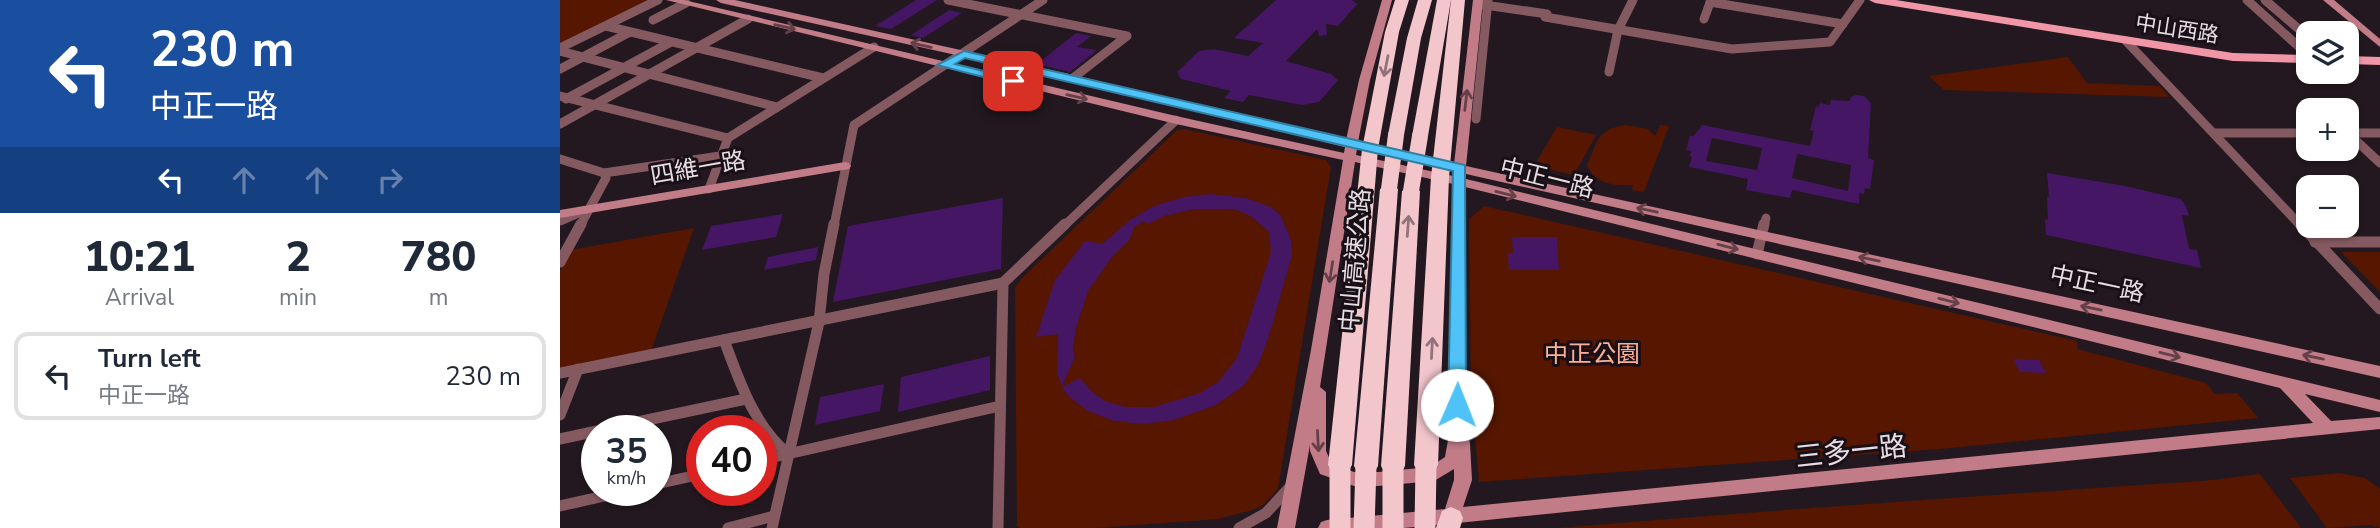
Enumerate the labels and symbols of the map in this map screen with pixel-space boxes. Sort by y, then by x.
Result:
street label: 中山西路 [2133,9,2221,49]
one-way arrow [773,21,796,34]
one-way arrow [910,37,933,51]
pin [983,51,1043,111]
one-way arrow [1378,54,1392,77]
one-way arrow [1459,89,1472,112]
one-way arrow [1066,91,1088,104]
street label: 四維一路 [648,144,748,192]
street label: 中正一路 [1497,151,1597,205]
street label: 中山高速公路 [1333,187,1377,333]
one-way arrow [1495,188,1517,201]
one-way arrow [1636,202,1659,216]
one-way arrow [1402,216,1415,238]
one-way arrow [1716,241,1738,254]
one-way arrow [1858,251,1881,265]
street label: 中正一路 [2047,258,2147,310]
one-way arrow [1324,261,1337,283]
one-way arrow [1937,295,1959,308]
one-way arrow [2080,300,2103,314]
one-way arrow [1425,336,1438,359]
park label: 中正公園 [1544,338,1640,370]
one-way arrow [2158,349,2181,362]
one-way arrow [2302,349,2325,363]
position arrow [1420,368,1494,442]
speed limit sign: 40 [686,415,777,506]
street label: 三多一路 [1793,427,1909,477]
one-way arrow [1312,429,1325,452]

